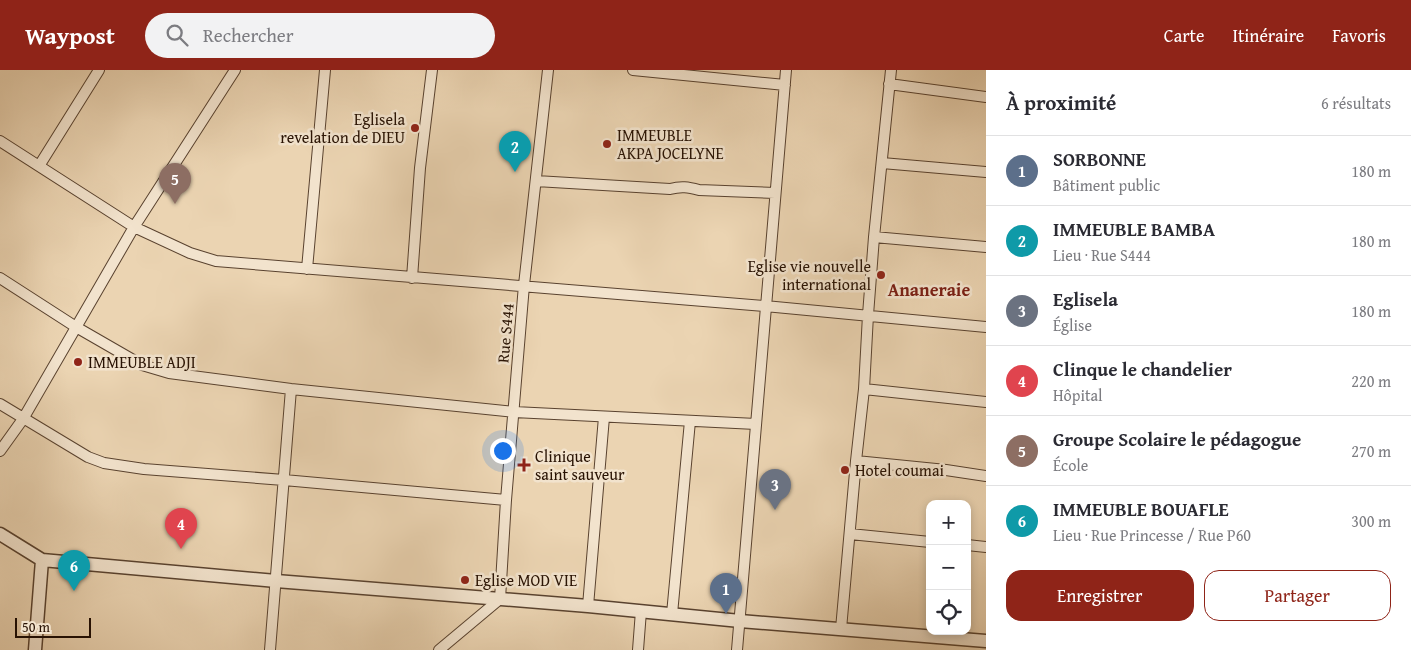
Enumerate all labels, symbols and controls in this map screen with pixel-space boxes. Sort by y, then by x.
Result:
search box [145,13,495,58]
text: Waypost [25,18,115,53]
icon: search [163,21,191,49]
text: Rechercher [203,21,294,49]
text: Carte [1164,22,1204,49]
text: Itinéraire [1232,22,1304,49]
text: Favoris [1332,22,1386,49]
text: À proximité [1006,87,1116,118]
text: 6 résultats [1321,91,1391,115]
place label: Eglisela revelation de DIEU [280,107,405,149]
marker: Eglisela revelation de DIEU [409,122,421,134]
place label: IMMEUBLE AKPA JOCELYNE [617,123,723,165]
pin: 2 [499,131,531,172]
marker: IMMEUBLE AKPA JOCELYNE [601,138,613,150]
text: SORBONNE [1053,145,1146,173]
text: 1 [1018,159,1026,183]
text: 180 m [1351,159,1391,183]
pin: 5 [159,163,191,204]
text: Bâtiment public [1053,173,1160,197]
text: IMMEUBLE BAMBA [1053,215,1215,243]
text: 2 [1018,229,1026,253]
text: 180 m [1351,229,1391,253]
text: Lieu · Rue S444 [1053,243,1151,267]
place label: Eglise vie nouvelle international [748,254,872,296]
marker: Eglise vie nouvelle international [875,269,887,281]
district label: Ananeraie [888,276,970,303]
text: Eglisela [1053,285,1118,313]
text: 3 [1018,299,1026,323]
text: 180 m [1351,299,1391,323]
street label: Rue S444 [490,302,520,364]
text: Église [1053,313,1092,337]
place label: IMMEUBLE ADJI [88,350,196,374]
text: Clinque le chandelier [1053,355,1232,383]
marker: IMMEUBLE ADJI [72,356,84,368]
text: 4 [1018,369,1026,393]
text: 220 m [1351,369,1391,393]
text: Hôpital [1053,383,1103,407]
text: Groupe Scolaire le pédagogue [1053,425,1301,453]
your location [490,438,516,464]
text: 5 [1018,439,1026,463]
text: 270 m [1351,439,1391,463]
place label: Clinique saint sauveur [535,444,625,486]
text: École [1053,453,1088,477]
marker: Clinique saint sauveur [517,458,531,472]
place label: Hotel coumai [855,458,945,482]
marker: Hotel coumai [839,464,851,476]
pin: 3 [759,469,791,510]
text: IMMEUBLE BOUAFLE [1053,495,1229,523]
map controls [926,500,971,635]
button: + [926,500,971,545]
pin: 4 [165,508,197,549]
text: 6 [1018,509,1026,533]
text: 300 m [1351,509,1391,533]
text: Lieu · Rue Princesse / Rue P60 [1053,523,1251,547]
button: − [926,545,971,590]
pin: 6 [58,550,90,591]
place label: Eglise MOD VIE [475,568,577,592]
button: Enregistrer [1006,570,1194,621]
button: Partager [1204,570,1391,621]
pin: 1 [710,573,742,614]
marker: Eglise MOD VIE [459,574,471,586]
button: locate [926,590,971,635]
scale bar [15,615,91,638]
text: 50 m [22,617,50,637]

